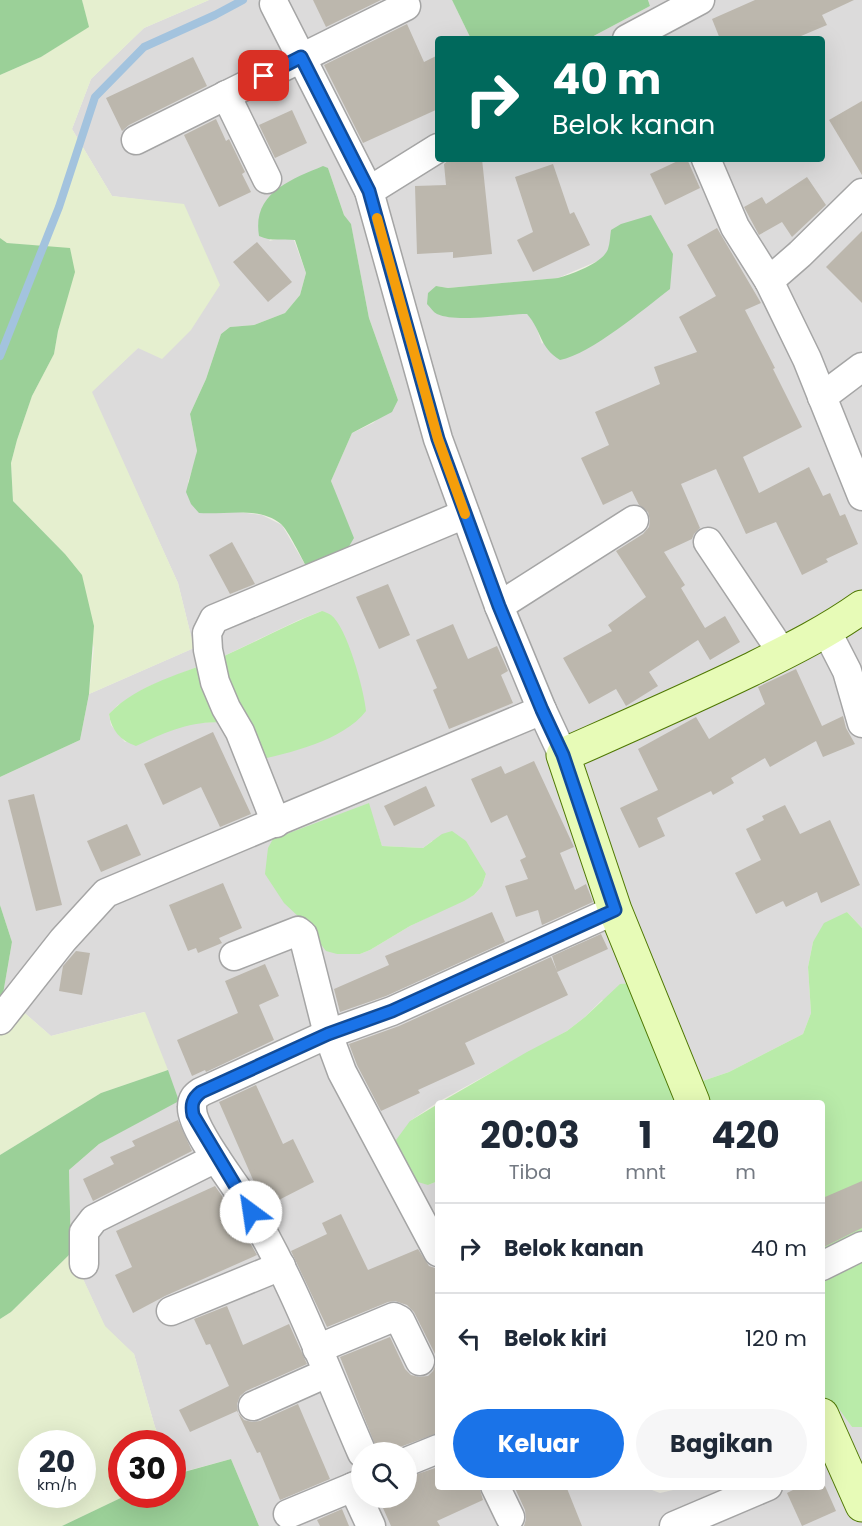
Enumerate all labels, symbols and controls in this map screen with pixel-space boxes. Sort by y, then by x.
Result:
pin [238,50,289,101]
text: 40 m [552,50,661,109]
icon: arrive [247,59,280,92]
icon: right [453,60,531,138]
text: Belok kanan [552,106,715,143]
text: 20:03 [480,1110,580,1161]
text: 1 [639,1110,652,1161]
text: 420 [711,1110,780,1161]
text: Tiba [509,1158,551,1186]
text: mnt [625,1158,666,1186]
text: m [735,1158,756,1186]
position arrow [219,1180,283,1244]
icon: right [453,1232,486,1265]
text: Belok kanan [504,1233,644,1264]
text: 40 m [751,1233,807,1264]
icon: left [453,1322,486,1355]
text: Belok kiri [504,1323,607,1354]
text: 120 m [745,1323,807,1354]
button: Keluar [453,1409,624,1478]
button: Bagikan [636,1409,807,1478]
speed limit sign: 30 [108,1430,186,1508]
text: 20 [39,1440,75,1483]
map controls [351,1442,417,1508]
button: search [351,1442,417,1508]
text: km/h [37,1474,77,1495]

